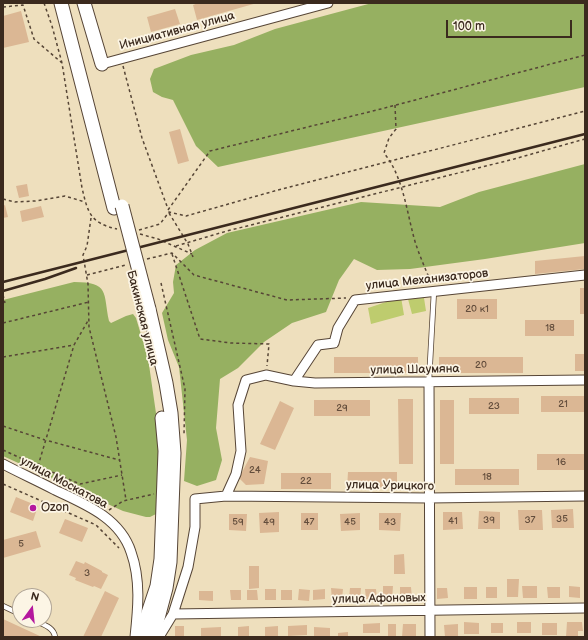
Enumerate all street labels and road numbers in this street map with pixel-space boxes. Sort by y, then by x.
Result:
street label: Инициативная улица [118,9,236,53]
street label: улица Механизаторов [365,266,489,294]
street label: Бакинская улица [123,269,161,367]
street label: улица Шаумяна [370,362,460,378]
street label: улица Москатова [18,454,110,512]
street label: улица Урицкого [346,478,434,494]
street label: улица Афоновых [332,591,426,607]

